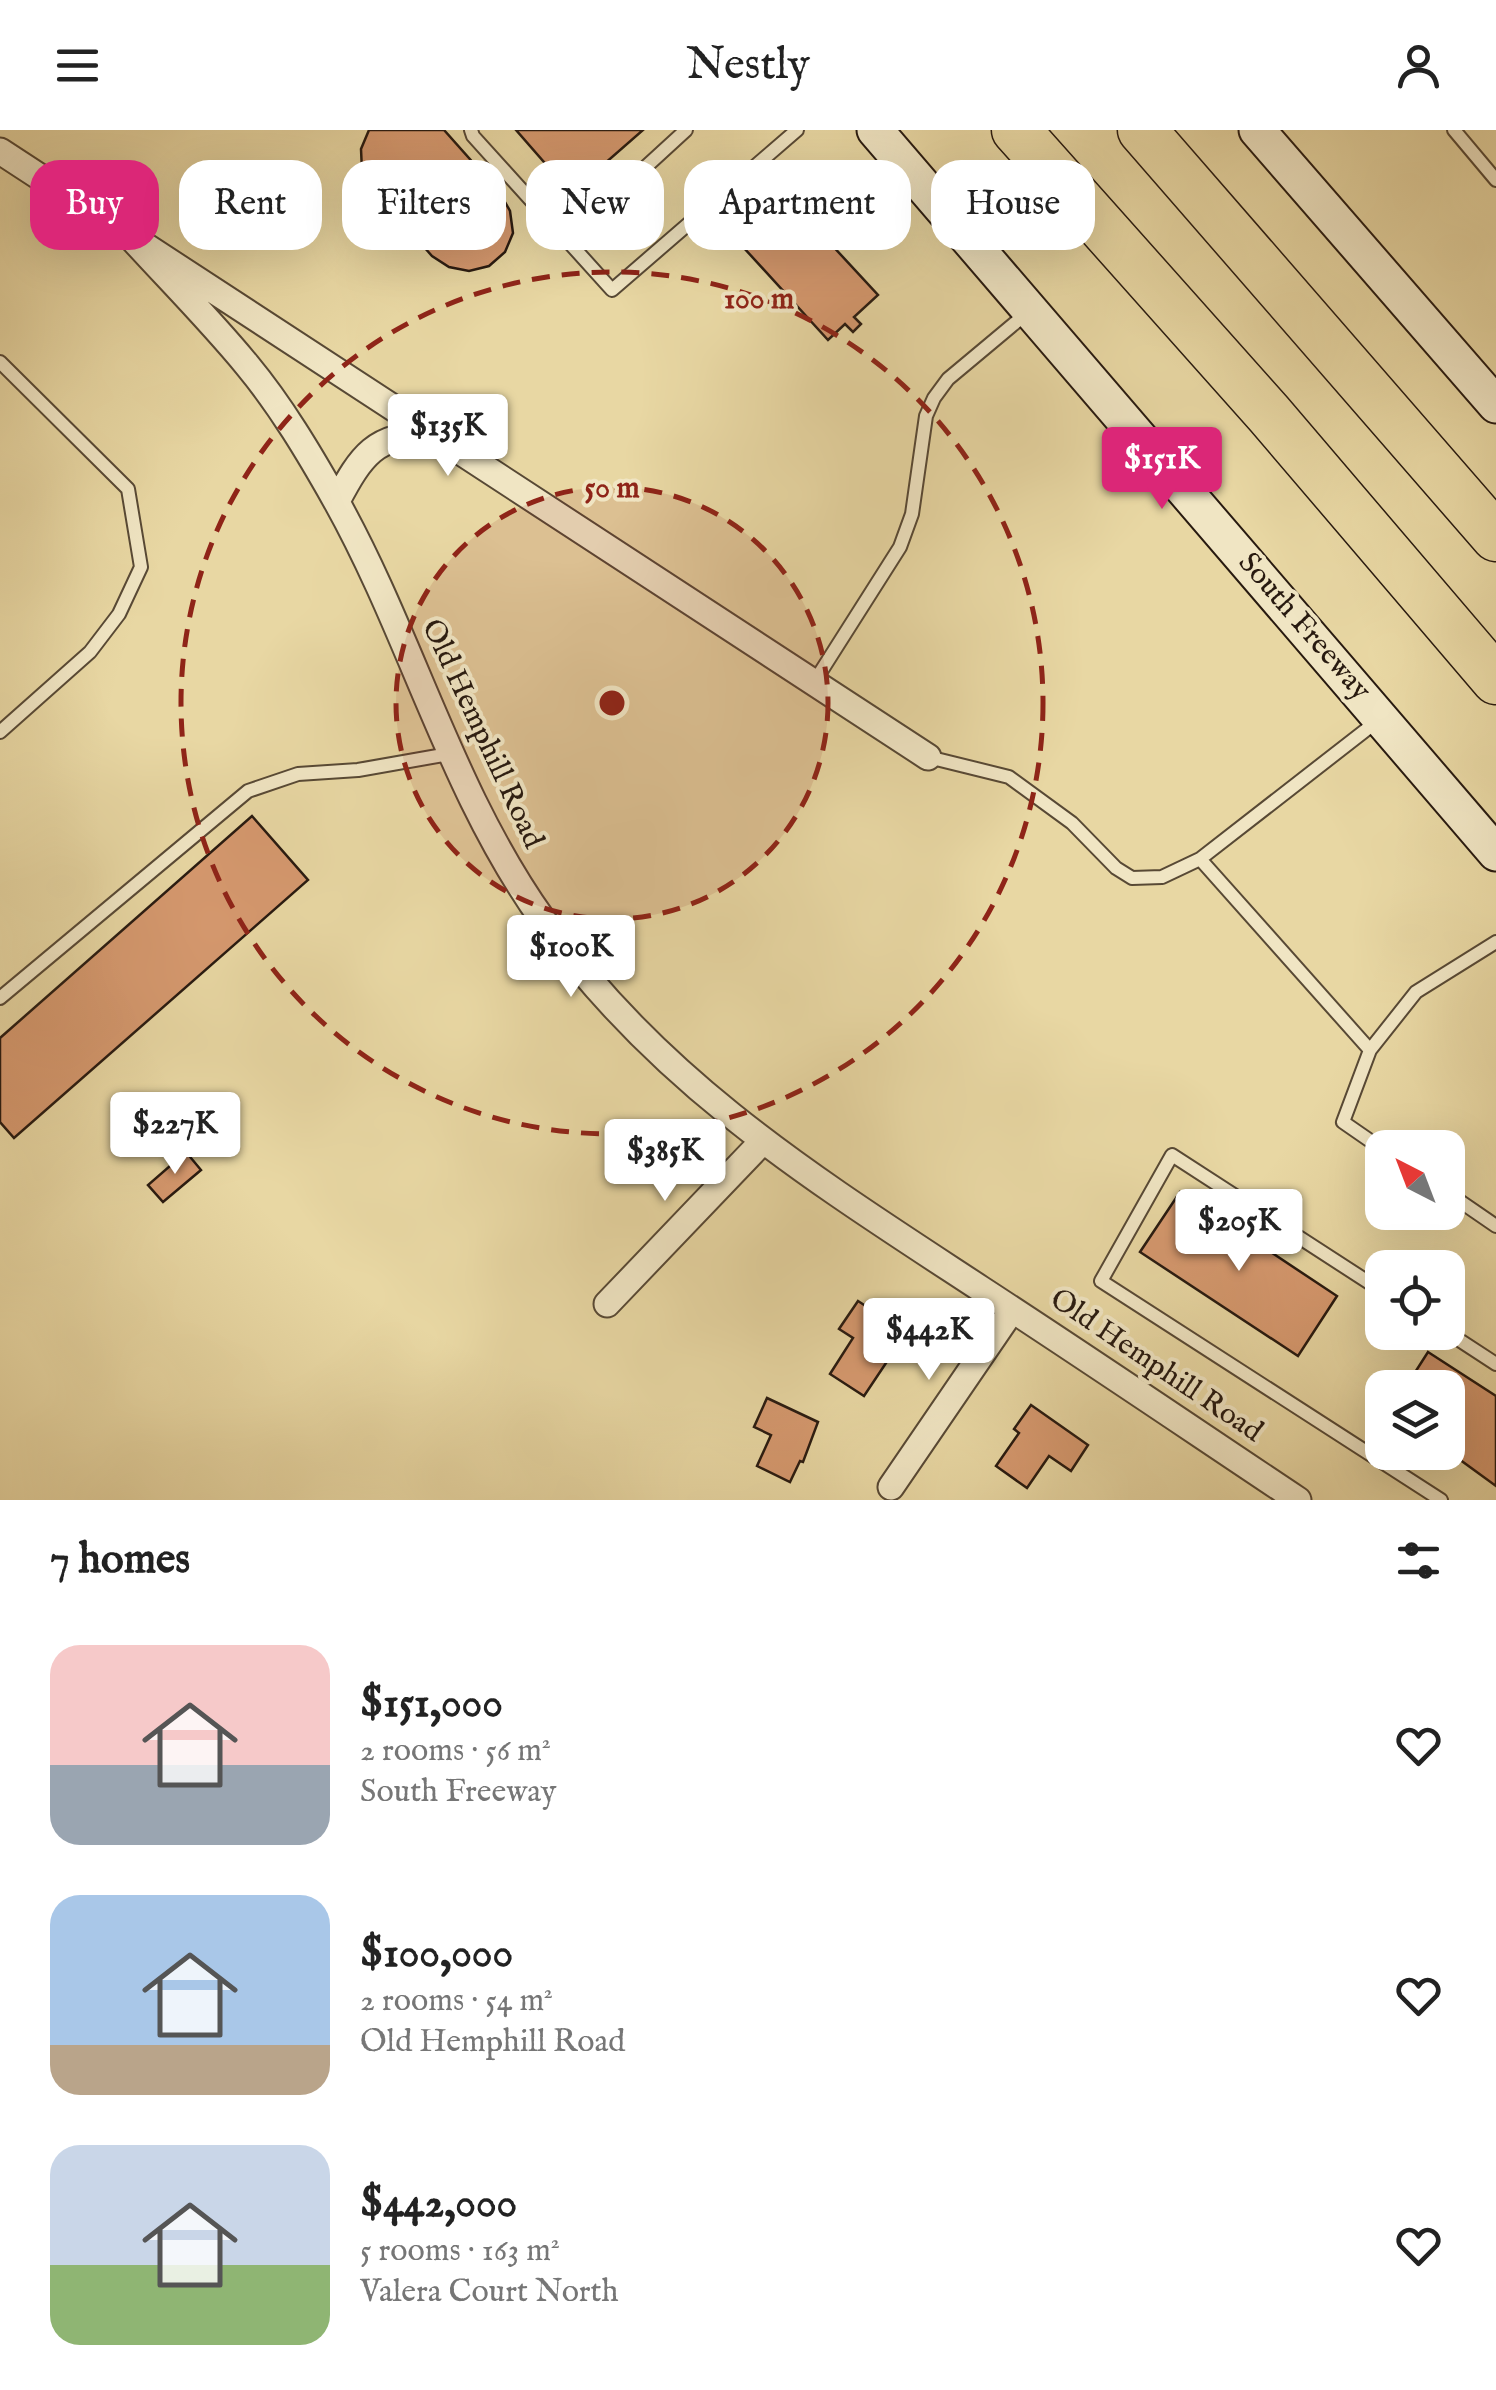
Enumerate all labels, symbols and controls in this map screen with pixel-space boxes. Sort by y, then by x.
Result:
text: Nestly [686,37,810,94]
icon: menu [50,38,105,93]
icon: person [1391,38,1446,93]
chip: Buy [30,160,159,250]
chip: Rent [179,160,322,250]
chip: Filters [342,160,506,250]
chip: New [526,160,664,250]
chip: Apartment [684,160,911,250]
chip: House [931,160,1095,250]
text: 100 m [724,281,794,319]
pin: $135K [378,394,518,479]
text: $135K [410,406,486,447]
pin: $151K [1092,427,1232,512]
text: $151K [1124,439,1200,480]
text: 50 m [584,470,640,508]
street label: South Freeway [1229,545,1379,709]
street label: Old Hemphill Road [412,613,552,856]
centre of rings [594,685,630,721]
pin: $100K [501,915,641,1000]
text: $100K [529,927,613,968]
pin: $227K [105,1092,245,1177]
text: $227K [132,1104,218,1145]
pin: $385K [595,1119,735,1204]
north arrow [1365,1130,1465,1230]
map controls [1365,1130,1465,1470]
text: $385K [627,1131,703,1172]
pin: $205K [1169,1189,1309,1274]
text: $205K [1197,1201,1281,1242]
button: locate [1365,1250,1465,1350]
street label: Old Hemphill Road [1042,1281,1271,1452]
pin: $442K [859,1298,999,1383]
text: $442K [885,1310,973,1351]
button: layers [1365,1370,1465,1470]
icon: filters [1391,1533,1446,1588]
text: 7 homes [50,1534,190,1587]
text: $151,000 [360,1678,503,1731]
icon: home [130,1685,250,1805]
icon: heart [1391,1718,1446,1773]
text: 2 rooms · 56 m² [360,1731,551,1772]
text: South Freeway [360,1772,556,1813]
text: $100,000 [360,1928,513,1981]
icon: home [130,1935,250,2055]
icon: heart [1391,1968,1446,2023]
text: 2 rooms · 54 m² [360,1981,553,2022]
text: Old Hemphill Road [360,2022,625,2063]
text: $442,000 [360,2178,517,2231]
icon: home [130,2185,250,2305]
icon: heart [1391,2218,1446,2273]
text: 5 rooms · 163 m² [360,2231,560,2272]
text: Valera Court North [360,2272,619,2313]

